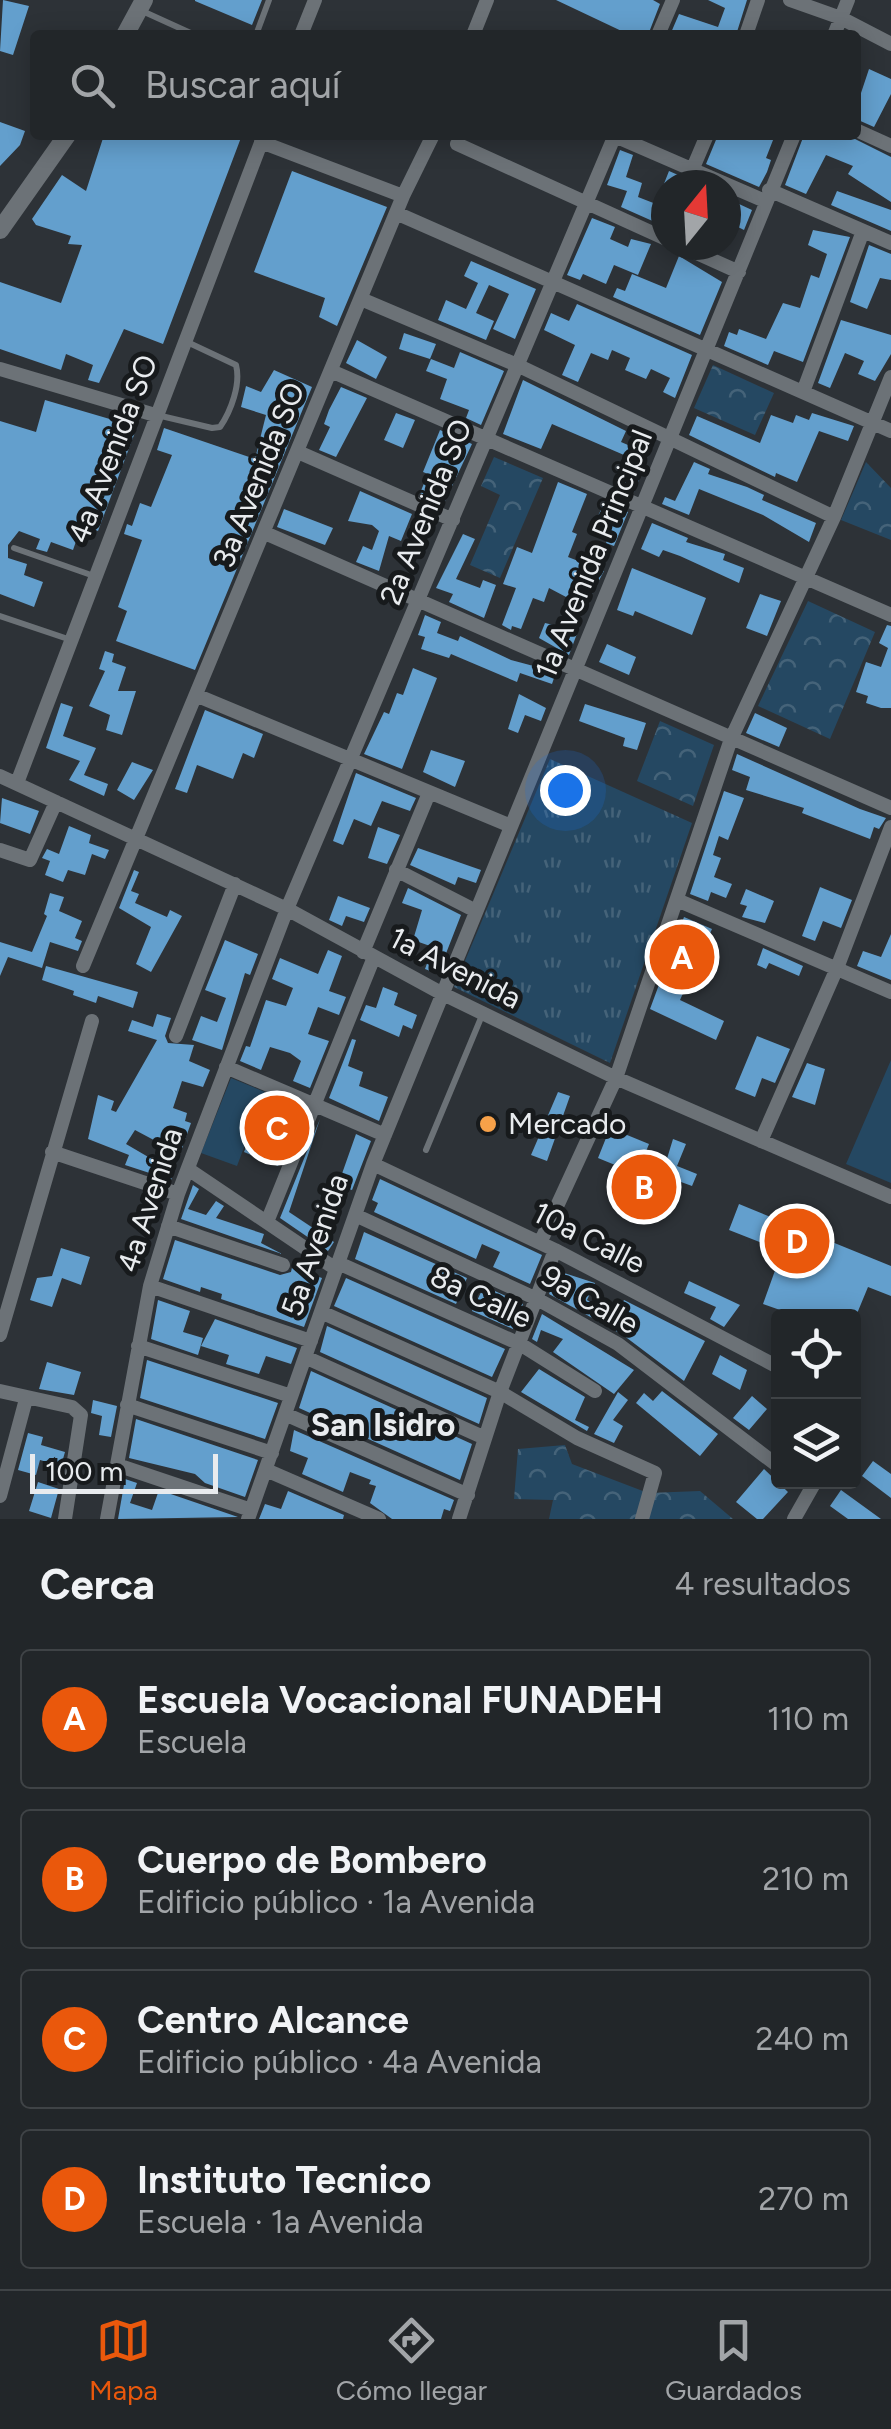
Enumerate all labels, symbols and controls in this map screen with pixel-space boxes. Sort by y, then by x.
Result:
search box [30,30,861,140]
icon: search [65,58,120,113]
text: Buscar aquí [145,62,341,108]
north arrow [651,170,741,260]
street label: 4a Avenida SO [60,349,165,548]
street label: 3a Avenida SO [205,377,312,573]
street label: 2a Avenida SO [372,414,480,610]
street label: 1a Avenida Principal [527,424,660,683]
your location [540,765,591,816]
street label: 1a Avenida [383,919,527,1017]
pin: A [650,920,714,994]
pin: C [244,1090,310,1166]
place label: Mercado [508,1105,626,1142]
marker: Mercado [477,1113,499,1135]
street label: 4a Avenida [109,1123,190,1277]
pin: B [612,1150,676,1224]
street label: 5a Avenida [273,1169,356,1321]
street label: 10a Calle [527,1194,651,1281]
pin: D [764,1204,830,1278]
street label: 8a Calle [425,1257,538,1336]
street label: 9a Calle [535,1257,645,1342]
map controls [771,1309,861,1489]
button: locate [771,1309,861,1399]
button: layers [771,1399,861,1489]
district label: San Isidro [311,1406,455,1444]
scale bar [30,1449,218,1494]
text: 100 m [45,1454,123,1488]
text: Cerca [40,1559,155,1610]
text: 4 resultados [675,1565,851,1603]
text: Escuela Vocacional FUNADEH [137,1677,663,1723]
text: A [63,1700,86,1738]
text: 110 m [767,1700,849,1738]
text: Escuela [137,1723,247,1761]
text: Cuerpo de Bombero [137,1837,487,1883]
text: B [65,1860,84,1898]
text: 210 m [762,1860,849,1898]
text: Edificio público · 1a Avenida [137,1883,535,1921]
text: Centro Alcance [137,1997,409,2043]
text: C [63,2020,86,2058]
text: 240 m [756,2020,849,2058]
text: Edificio público · 4a Avenida [137,2043,542,2081]
text: Instituto Tecnico [137,2157,431,2203]
text: D [63,2180,86,2218]
text: 270 m [758,2180,849,2218]
text: Escuela · 1a Avenida [137,2203,424,2241]
tab: Mapa [89,2313,158,2407]
tab: Cómo llegar [336,2313,487,2407]
tab: Guardados [665,2313,802,2407]

